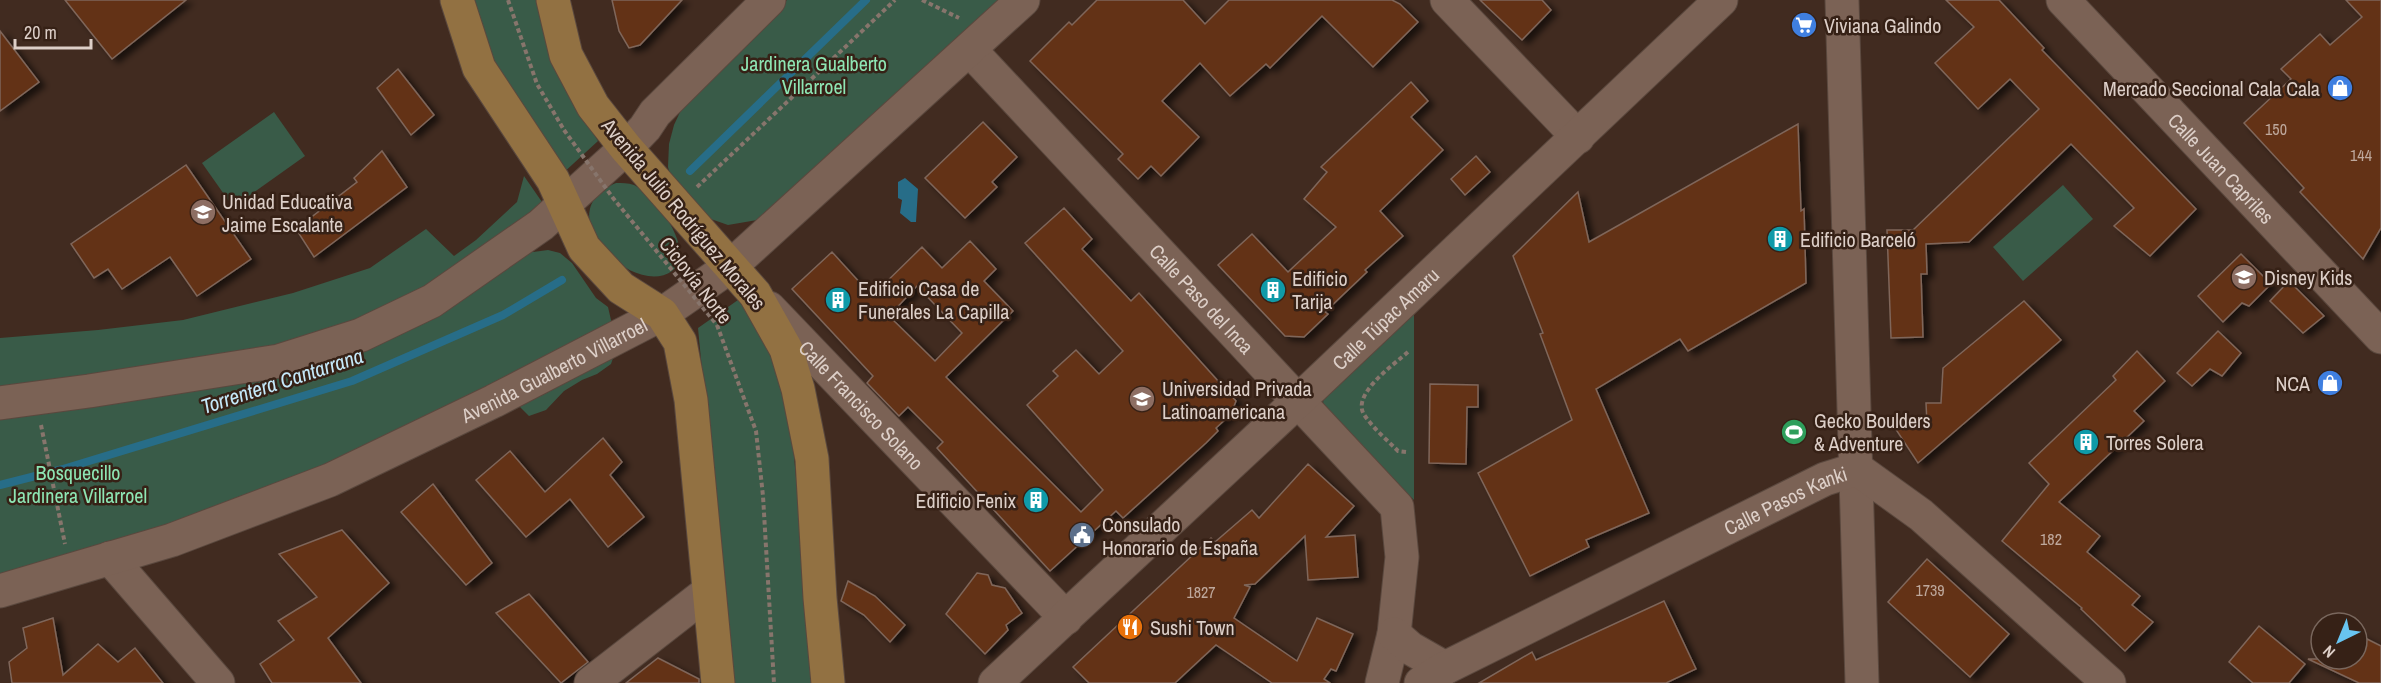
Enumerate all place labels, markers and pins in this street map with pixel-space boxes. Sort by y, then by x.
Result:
supermarket icon: Viviana Galindo [1789,10,1819,40]
place label: Viviana Galindo [1824,12,1941,39]
shop icon: Mercado Seccional Cala Cala [2325,73,2355,103]
place label: Mercado Seccional Cala Cala [2103,75,2320,102]
place label: Unidad Educativa Jaime Escalante [222,188,352,238]
school or university icon: Unidad Educativa Jaime Escalante [188,197,218,227]
building icon: Edificio Barceló [1765,224,1795,254]
place label: Edificio Barceló [1800,226,1916,253]
school or university icon: Disney Kids [2229,262,2259,292]
place label: Disney Kids [2264,264,2352,291]
place label: Edificio Tarija [1292,265,1348,315]
place label: Edificio Casa de Funerales La Capilla [858,275,1009,325]
building icon: Edificio Tarija [1258,275,1288,305]
building icon: Edificio Casa de Funerales La Capilla [823,285,853,315]
shop icon: NCA [2315,368,2345,398]
place label: NCA [2275,370,2310,397]
place label: Universidad Privada Latinoamericana [1162,375,1312,425]
school or university icon: Universidad Privada Latinoamericana [1127,384,1157,414]
place label: Gecko Boulders & Adventure [1814,407,1931,457]
sports icon: Gecko Boulders & Adventure [1779,417,1809,447]
building icon: Torres Solera [2071,427,2101,457]
place label: Torres Solera [2106,429,2204,456]
building icon: Edificio Fenix [1021,485,1051,515]
place label: Edificio Fenix [916,487,1017,514]
place label: Consulado Honorario de España [1102,511,1258,561]
public building icon: Consulado Honorario de España [1067,520,1097,550]
restaurant icon: Sushi Town [1115,612,1145,642]
place label: Sushi Town [1150,614,1235,641]

